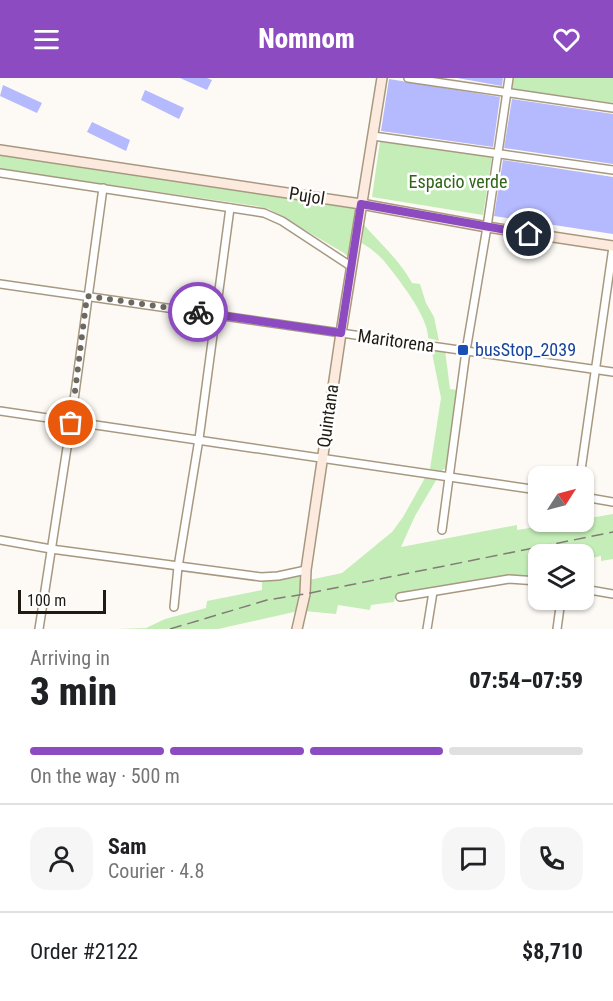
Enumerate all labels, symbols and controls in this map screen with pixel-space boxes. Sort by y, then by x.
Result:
icon: menu [30,23,63,56]
text: Nomnom [258,23,355,55]
icon: heart [550,23,583,56]
park label: Espacio verde [409,171,507,192]
street label: Pujol [288,182,326,209]
pin [503,208,554,259]
icon: home [512,217,545,250]
courier [168,282,228,342]
icon: bike [182,296,215,329]
street label: Maritorena [356,325,436,356]
place label: busStop_2039 [475,339,576,360]
marker: busStop_2039 [456,343,470,357]
street label: Quintana [313,383,342,449]
pin [45,397,96,448]
icon: bag [54,406,87,439]
north arrow [528,466,594,532]
map controls [528,466,594,610]
button: layers [528,544,594,610]
scale bar [18,587,106,614]
text: 100 m [27,591,66,610]
text: Arriving in [30,646,110,670]
text: 07:54–07:59 [469,668,583,693]
text: 3 min [30,669,117,715]
text: On the way · 500 m [30,764,180,788]
button: person [30,827,93,890]
button: chat [442,827,505,890]
button: phone [520,827,583,890]
text: Sam [108,834,147,859]
text: Courier · 4.8 [108,859,204,883]
text: Order #2122 [30,939,138,964]
text: $8,710 [522,939,583,964]

